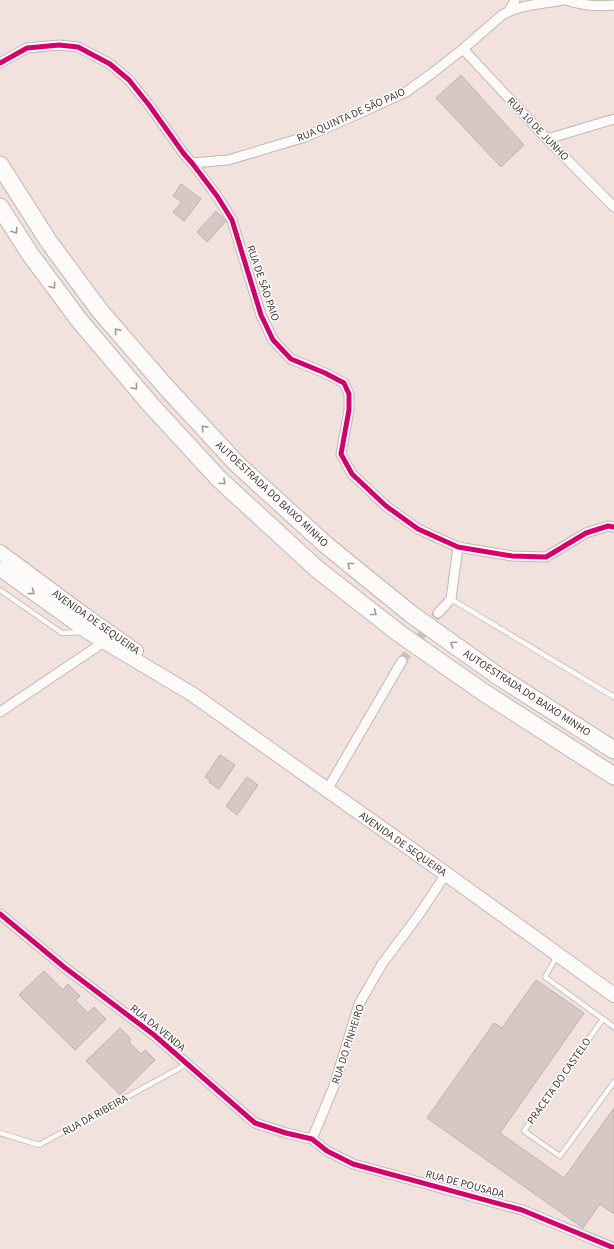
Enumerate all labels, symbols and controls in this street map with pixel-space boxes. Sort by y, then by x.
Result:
street label: RUA QUINTA DE SÃO PAIO [294,84,408,146]
street label: RUA 10 DE JUNHO [504,94,572,164]
one-way arrow [10,227,18,234]
street label: RUA DE SÃO PAIO [243,243,283,323]
one-way arrow [48,281,55,288]
one-way arrow [115,328,122,336]
one-way arrow [131,382,138,389]
one-way arrow [201,425,209,433]
street label: AUTOESTRADA DO BAIXO MINHO [212,438,332,550]
one-way arrow [218,477,226,485]
one-way arrow [347,562,354,569]
street label: AVENIDA DE SEQUEIRA [49,586,143,658]
one-way arrow [27,587,34,594]
one-way arrow [369,609,376,616]
one-way arrow [450,642,457,649]
street label: AUTOESTRADA DO BAIXO MINHO [460,646,594,740]
street label: AVENIDA DE SEQUEIRA [356,808,450,880]
street label: RUA DA VENDA [127,1001,189,1055]
street label: RUA DO PINHEIRO [328,1002,368,1086]
street label: PRACETA DO CASTELO [524,1035,594,1127]
street label: RUA DA RIBEIRA [60,1091,130,1139]
street label: RUA DE POUSADA [424,1166,506,1202]

